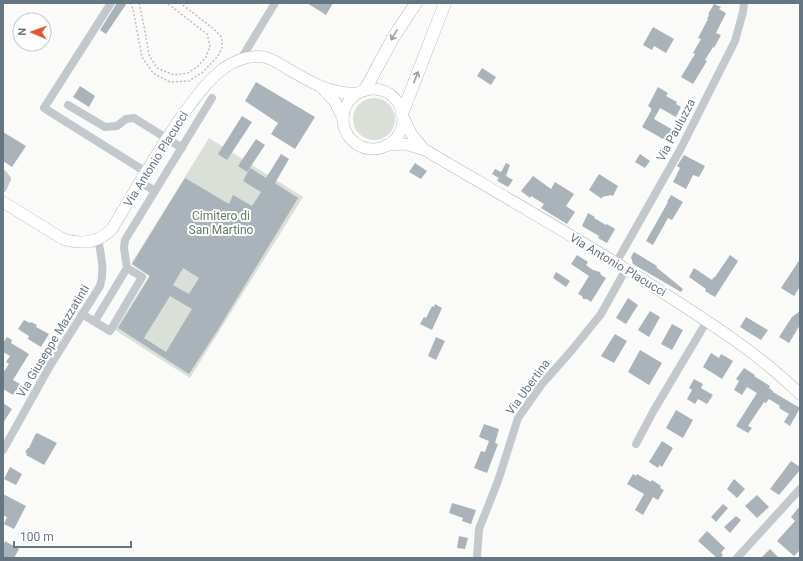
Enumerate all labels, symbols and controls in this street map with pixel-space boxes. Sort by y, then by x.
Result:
north arrow [12,12,52,52]
text: N [16,27,29,36]
one-way arrow [390,29,398,41]
one-way arrow [413,72,421,84]
street label: Via Pauluzza [654,96,698,164]
street label: Via Antonio Placucci [121,109,191,209]
park label: Cimitero di San Martino [189,209,254,237]
street label: Via Antonio Placucci [567,231,669,299]
street label: Via Giuseppe Mazzatinti [14,282,92,400]
street label: Via Ubertina [503,356,553,418]
scale bar [14,523,131,549]
text: 100 m [20,530,54,544]

